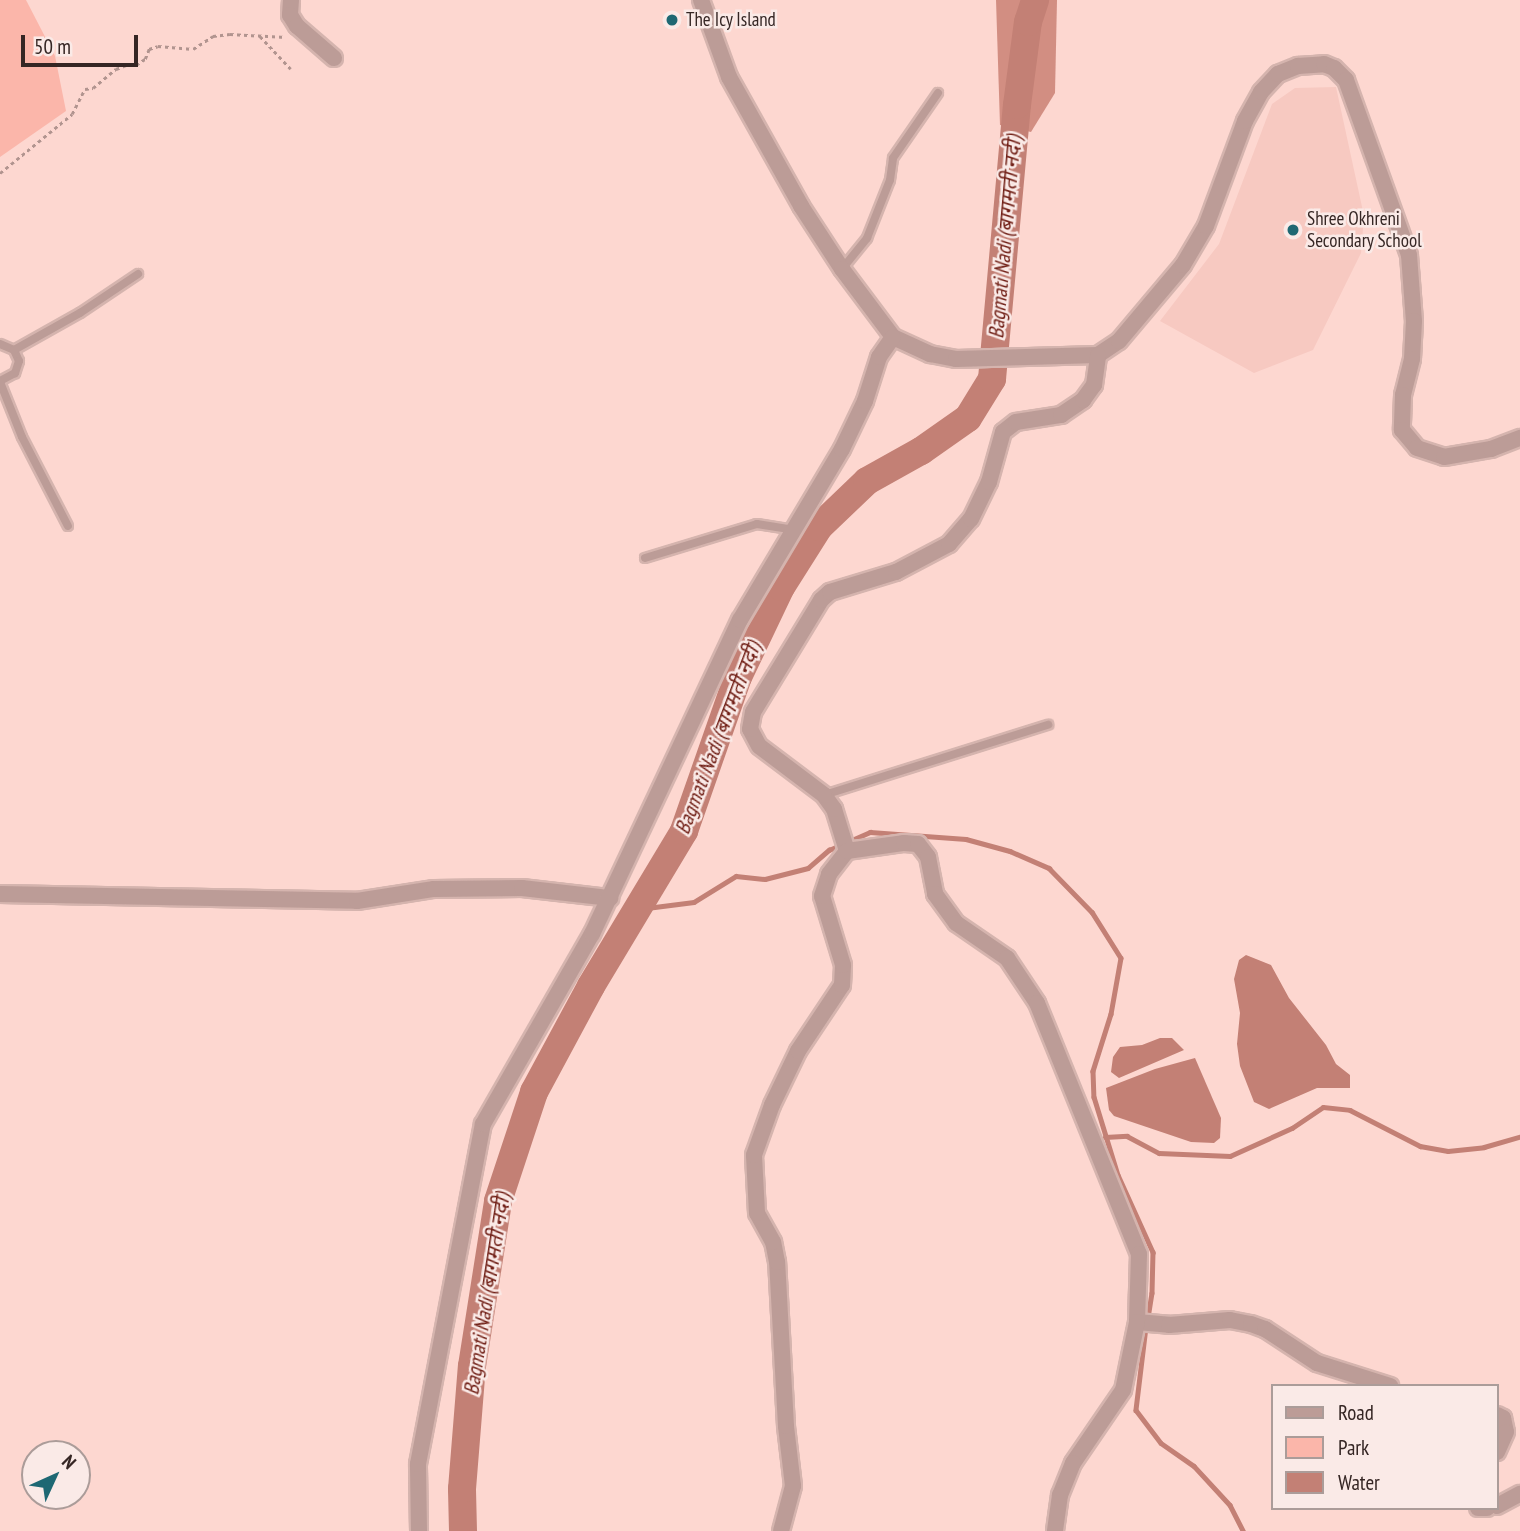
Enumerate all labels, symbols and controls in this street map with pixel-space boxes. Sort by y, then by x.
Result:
place label: The Icy Island [686,9,776,31]
marker: The Icy Island [664,12,680,28]
scale bar [24,21,142,65]
text: 50 m [34,33,71,60]
water label: Bagmati Nadi (बागमती नदी) [984,134,1026,340]
place label: Shree Okhreni Secondary School [1307,208,1422,252]
marker: Shree Okhreni Secondary School [1285,222,1301,238]
water label: Bagmati Nadi (बागमती नदी) [670,638,766,838]
water label: Bagmati Nadi (बागमती नदी) [459,1191,515,1397]
legend [1272,1384,1499,1510]
text: Road [1338,1399,1374,1426]
text: Park [1338,1434,1369,1461]
north arrow [21,1440,91,1510]
text: N [57,1449,82,1474]
text: Water [1338,1469,1380,1496]

